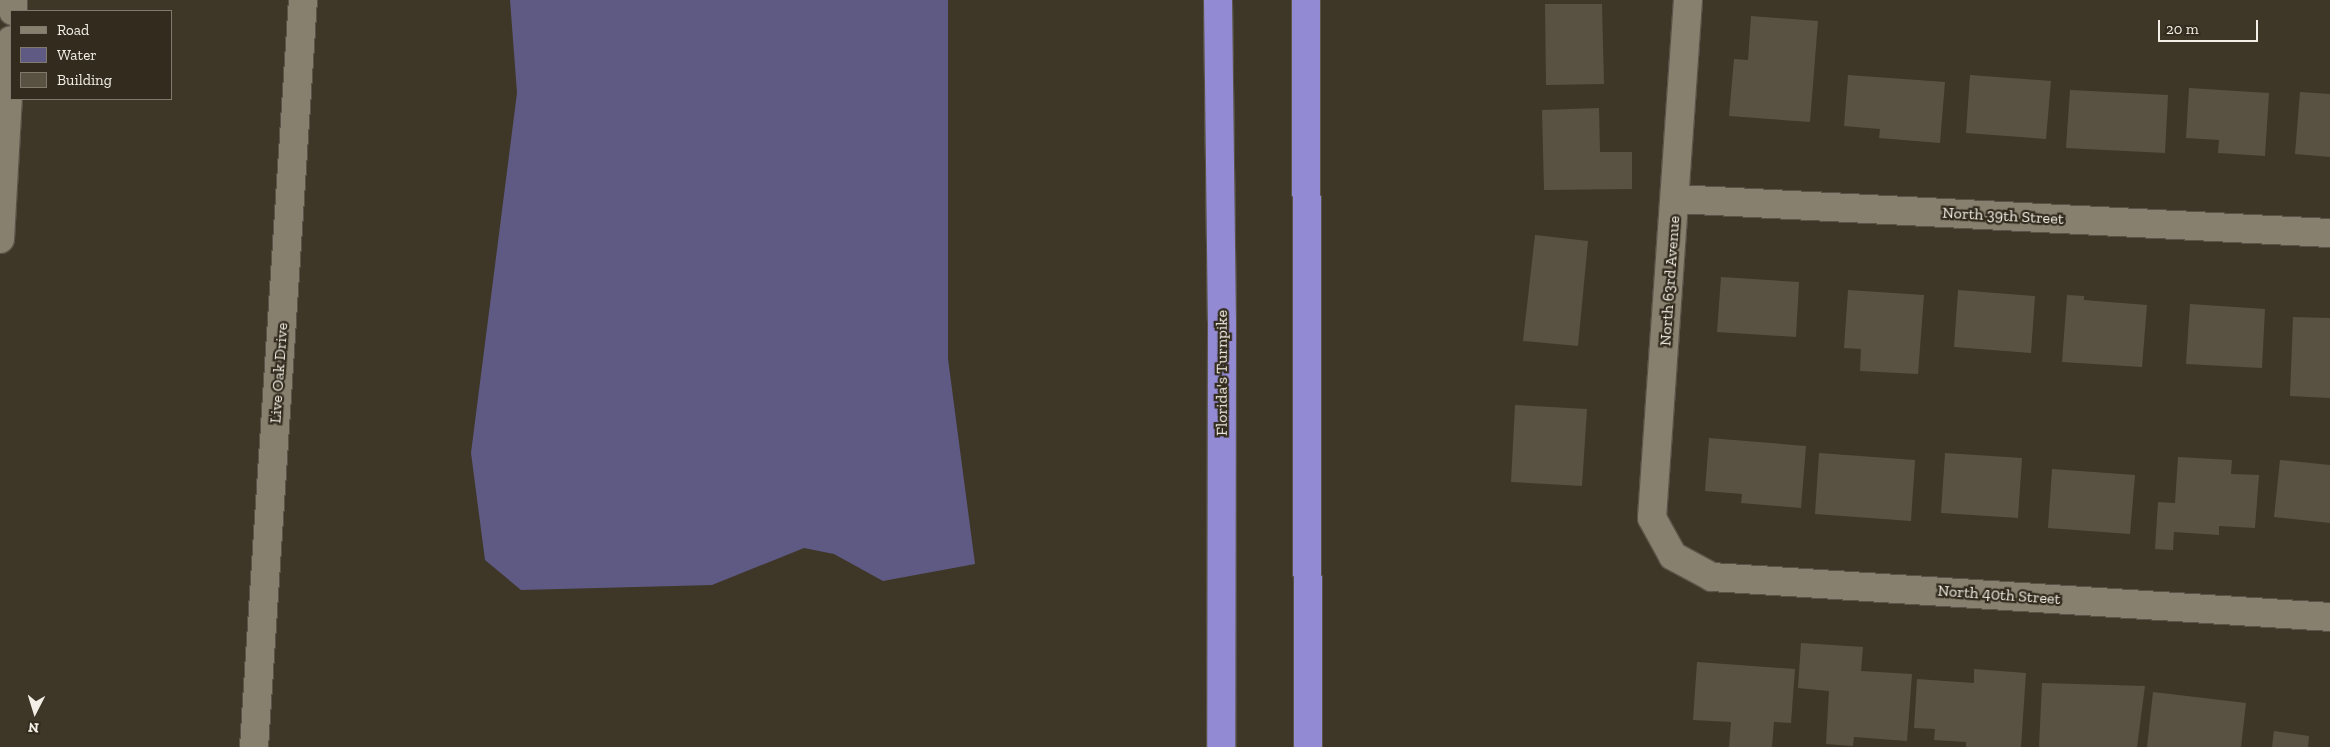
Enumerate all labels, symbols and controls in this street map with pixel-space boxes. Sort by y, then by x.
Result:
legend [10,10,172,100]
scale bar [2160,10,2260,42]
text: 20 m [2166,20,2199,38]
text: Road [57,21,89,39]
text: Water [57,46,97,64]
text: Building [57,71,112,89]
street label: North 39th Street [1942,203,2064,229]
street label: North 63rd Avenue [1656,215,1684,347]
street label: Florida's Turnpike [1212,310,1232,436]
street label: Live Oak Drive [266,322,292,424]
street label: North 40th Street [1937,581,2061,609]
north arrow [10,687,60,737]
text: N [28,719,40,736]

